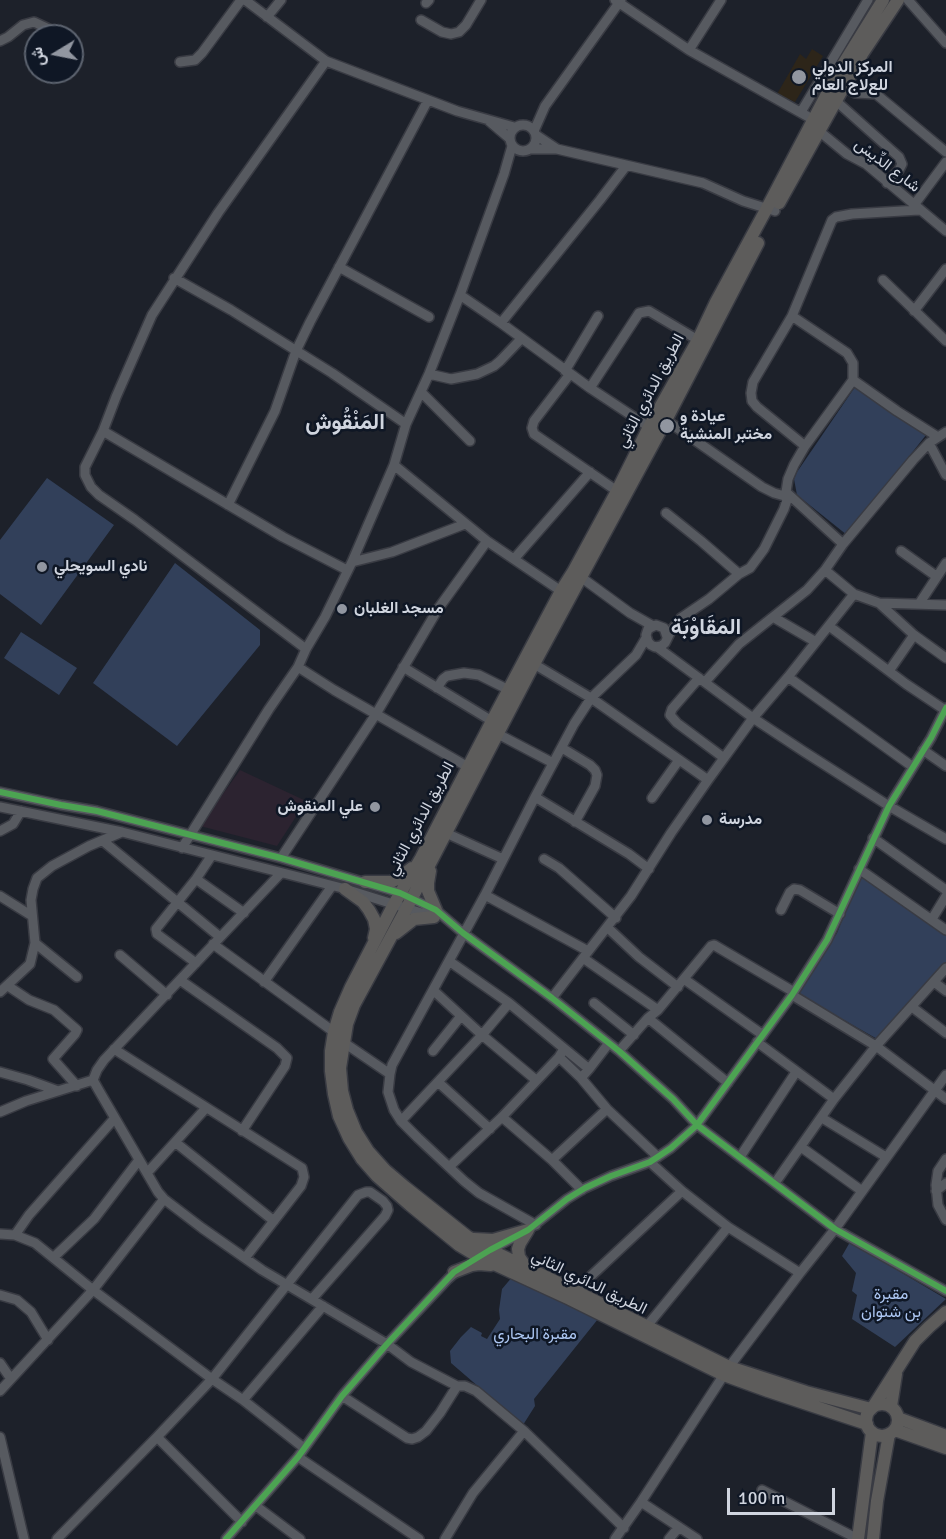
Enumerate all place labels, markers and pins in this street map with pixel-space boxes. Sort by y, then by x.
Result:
place label: المركز الدولي للعﻻج العام [812,58,893,96]
marker: المركز الدولي للعﻻج العام [790,68,808,86]
place label: عيادة و مختبر المنشية [680,407,772,445]
marker: عيادة و مختبر المنشية [658,417,676,435]
place label: نادي السويحلي [54,557,148,577]
marker: نادي السويحلي [35,560,49,574]
place label: مسجد الغلبان [354,599,444,619]
marker: مسجد الغلبان [335,602,349,616]
place label: علي المنقوش [277,797,363,817]
marker: علي المنقوش [368,800,382,814]
place label: مدرسة [719,810,762,830]
marker: مدرسة [700,813,714,827]

